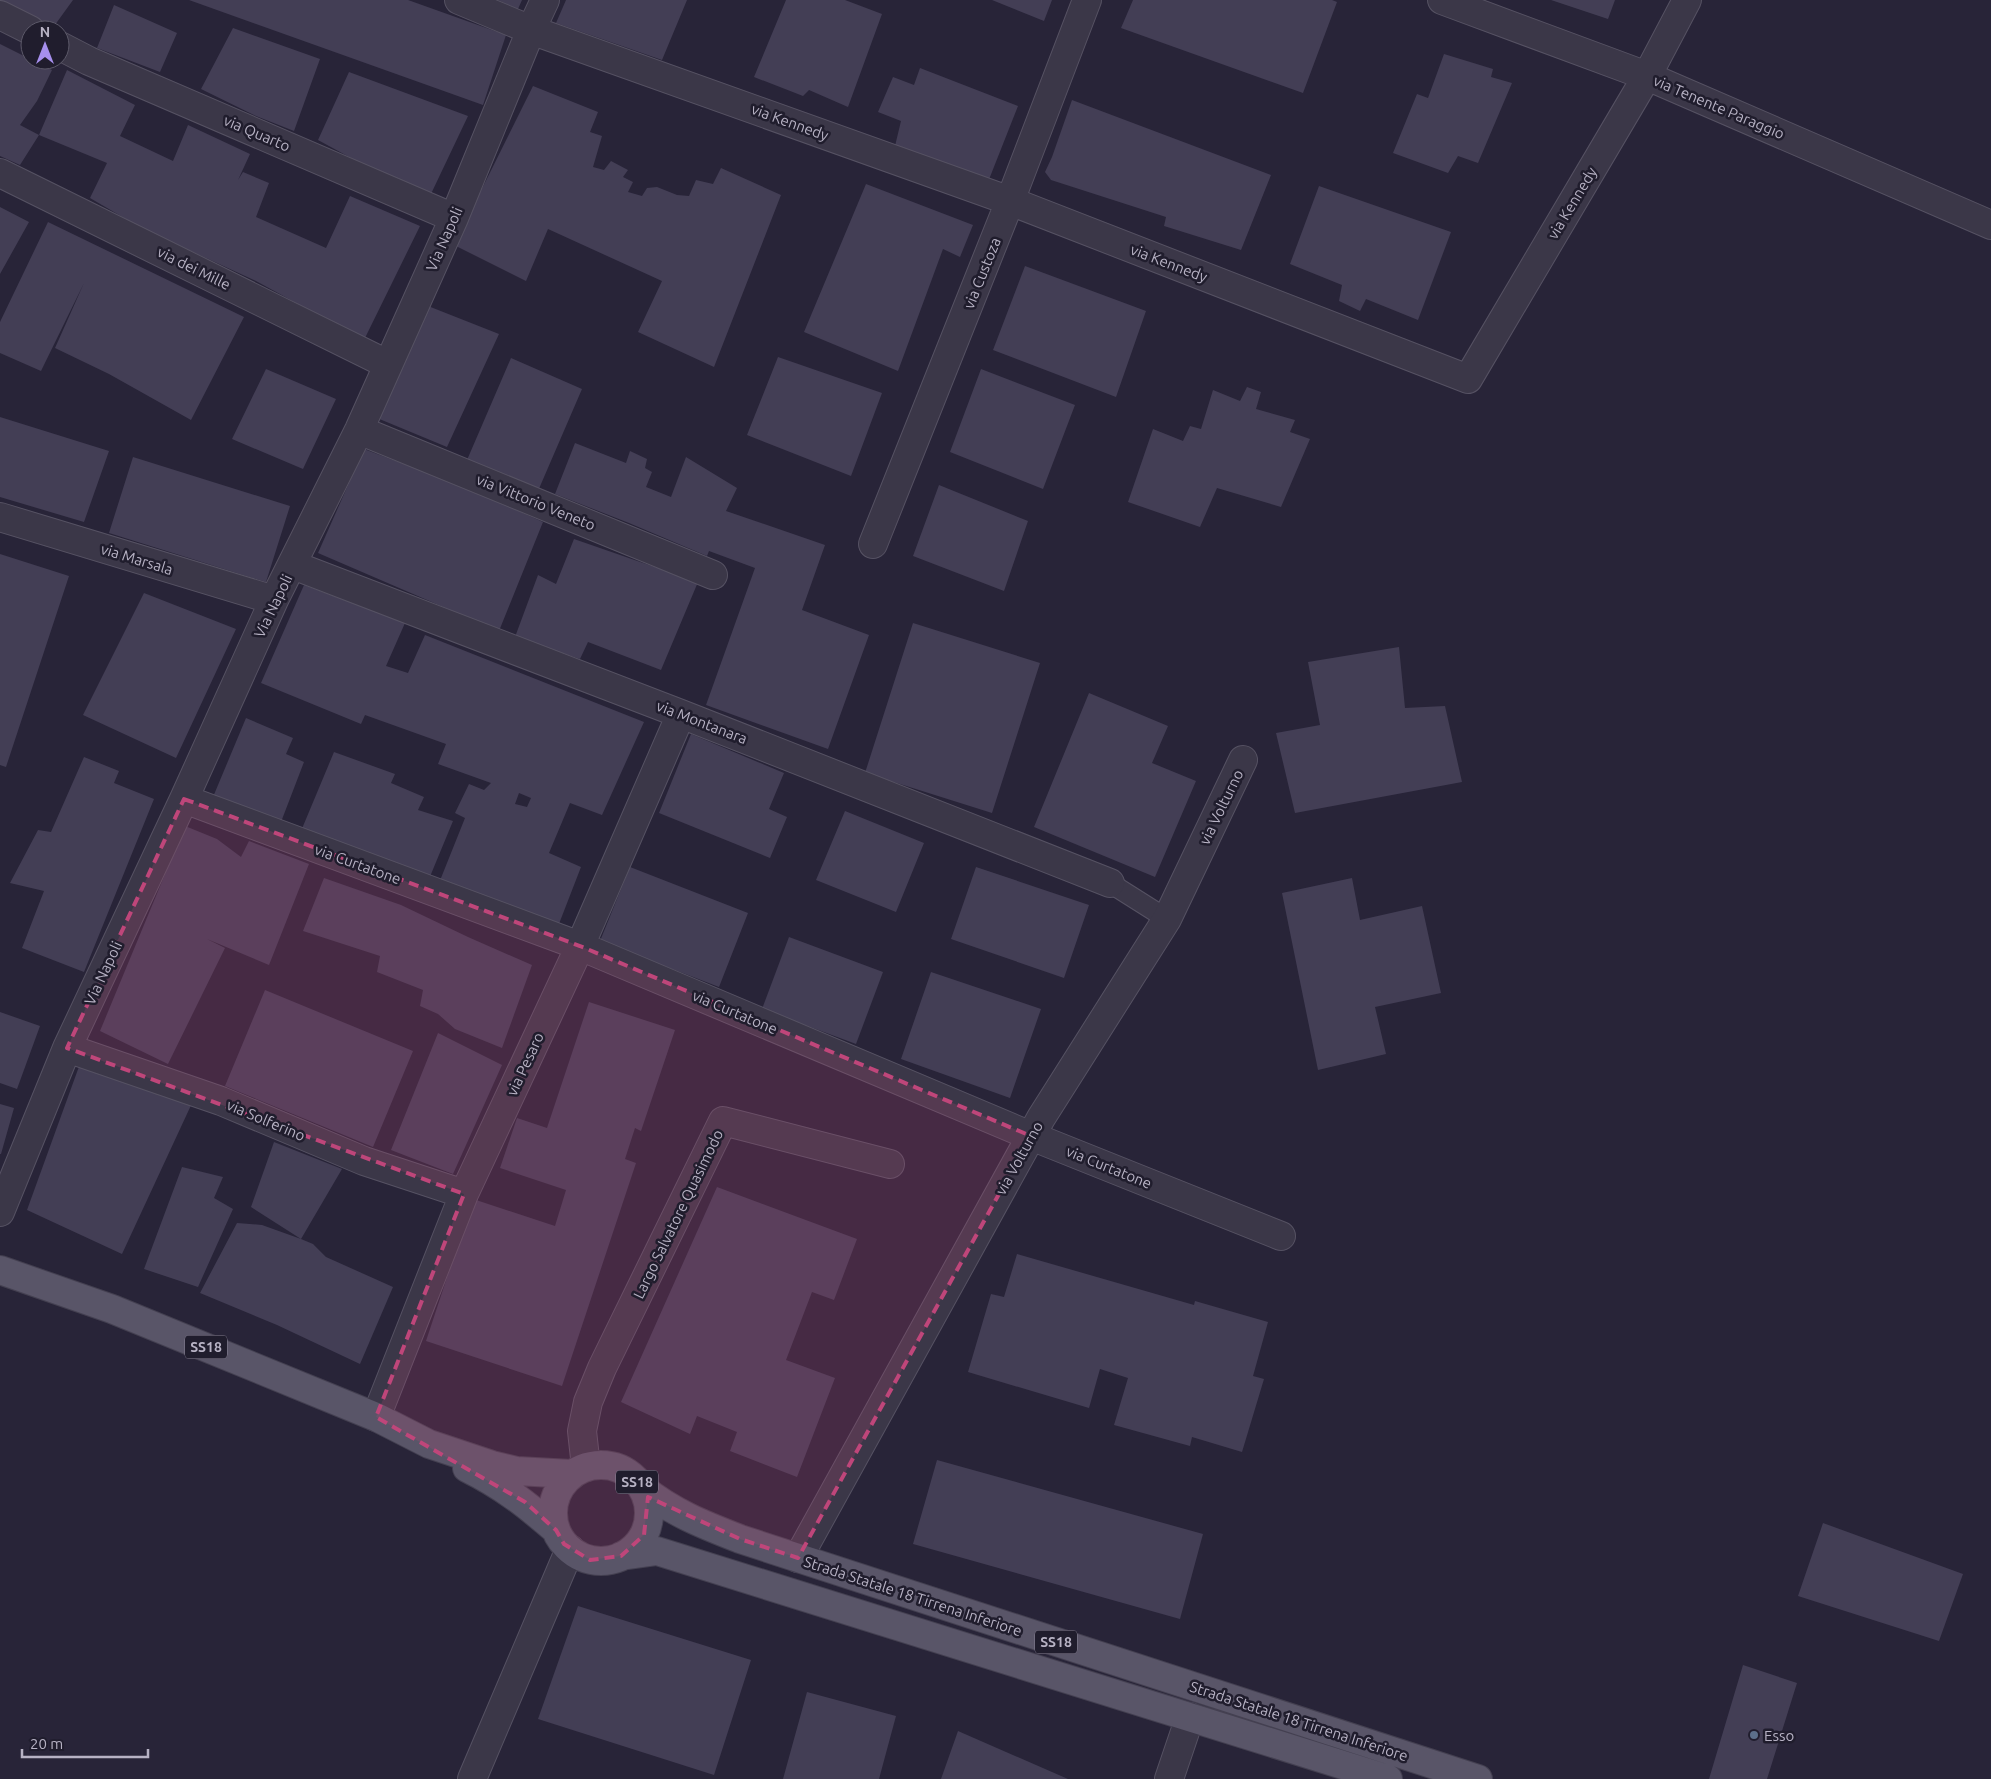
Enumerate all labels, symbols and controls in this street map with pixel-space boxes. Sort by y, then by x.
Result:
north arrow [20,20,70,70]
text: N [40,24,50,40]
street label: via Tenente Paraggio [1651,72,1787,142]
street label: via Kennedy [749,100,831,144]
street label: via Quarto [221,111,293,155]
street label: via Kennedy [1544,164,1600,242]
street label: Via Napoli [422,204,466,274]
street label: via Custoza [960,235,1004,311]
street label: via Kennedy [1128,241,1210,285]
street label: via dei Mille [155,243,233,293]
street label: via Vittorio Veneto [474,470,598,534]
street label: via Marsala [99,540,175,578]
street label: Via Napoli [250,572,296,640]
street label: via Montanara [654,697,750,747]
street label: via Volturno [1196,767,1246,847]
street label: via Curtatone [313,841,403,887]
street label: Via Napoli [81,938,125,1008]
street label: via Curtatone [690,986,780,1038]
street label: via Pesaro [503,1030,547,1098]
street label: via Solferino [224,1096,308,1144]
street label: via Volturno [992,1118,1046,1198]
street label: Largo Salvatore Quasimodo [630,1127,726,1301]
street label: via Curtatone [1064,1142,1154,1192]
road number: SS18 [185,1335,227,1358]
road number: SS18 [616,1470,658,1494]
street label: Strada Statale 18 Tirrena Inferiore [802,1553,1024,1639]
road number: SS18 [1035,1630,1077,1654]
street label: Strada Statale 18 Tirrena Inferiore [1188,1678,1410,1764]
scale bar [22,1726,149,1758]
place label: Esso [1764,1727,1794,1744]
marker: Esso [1748,1729,1760,1741]
text: 20 m [30,1735,63,1752]

